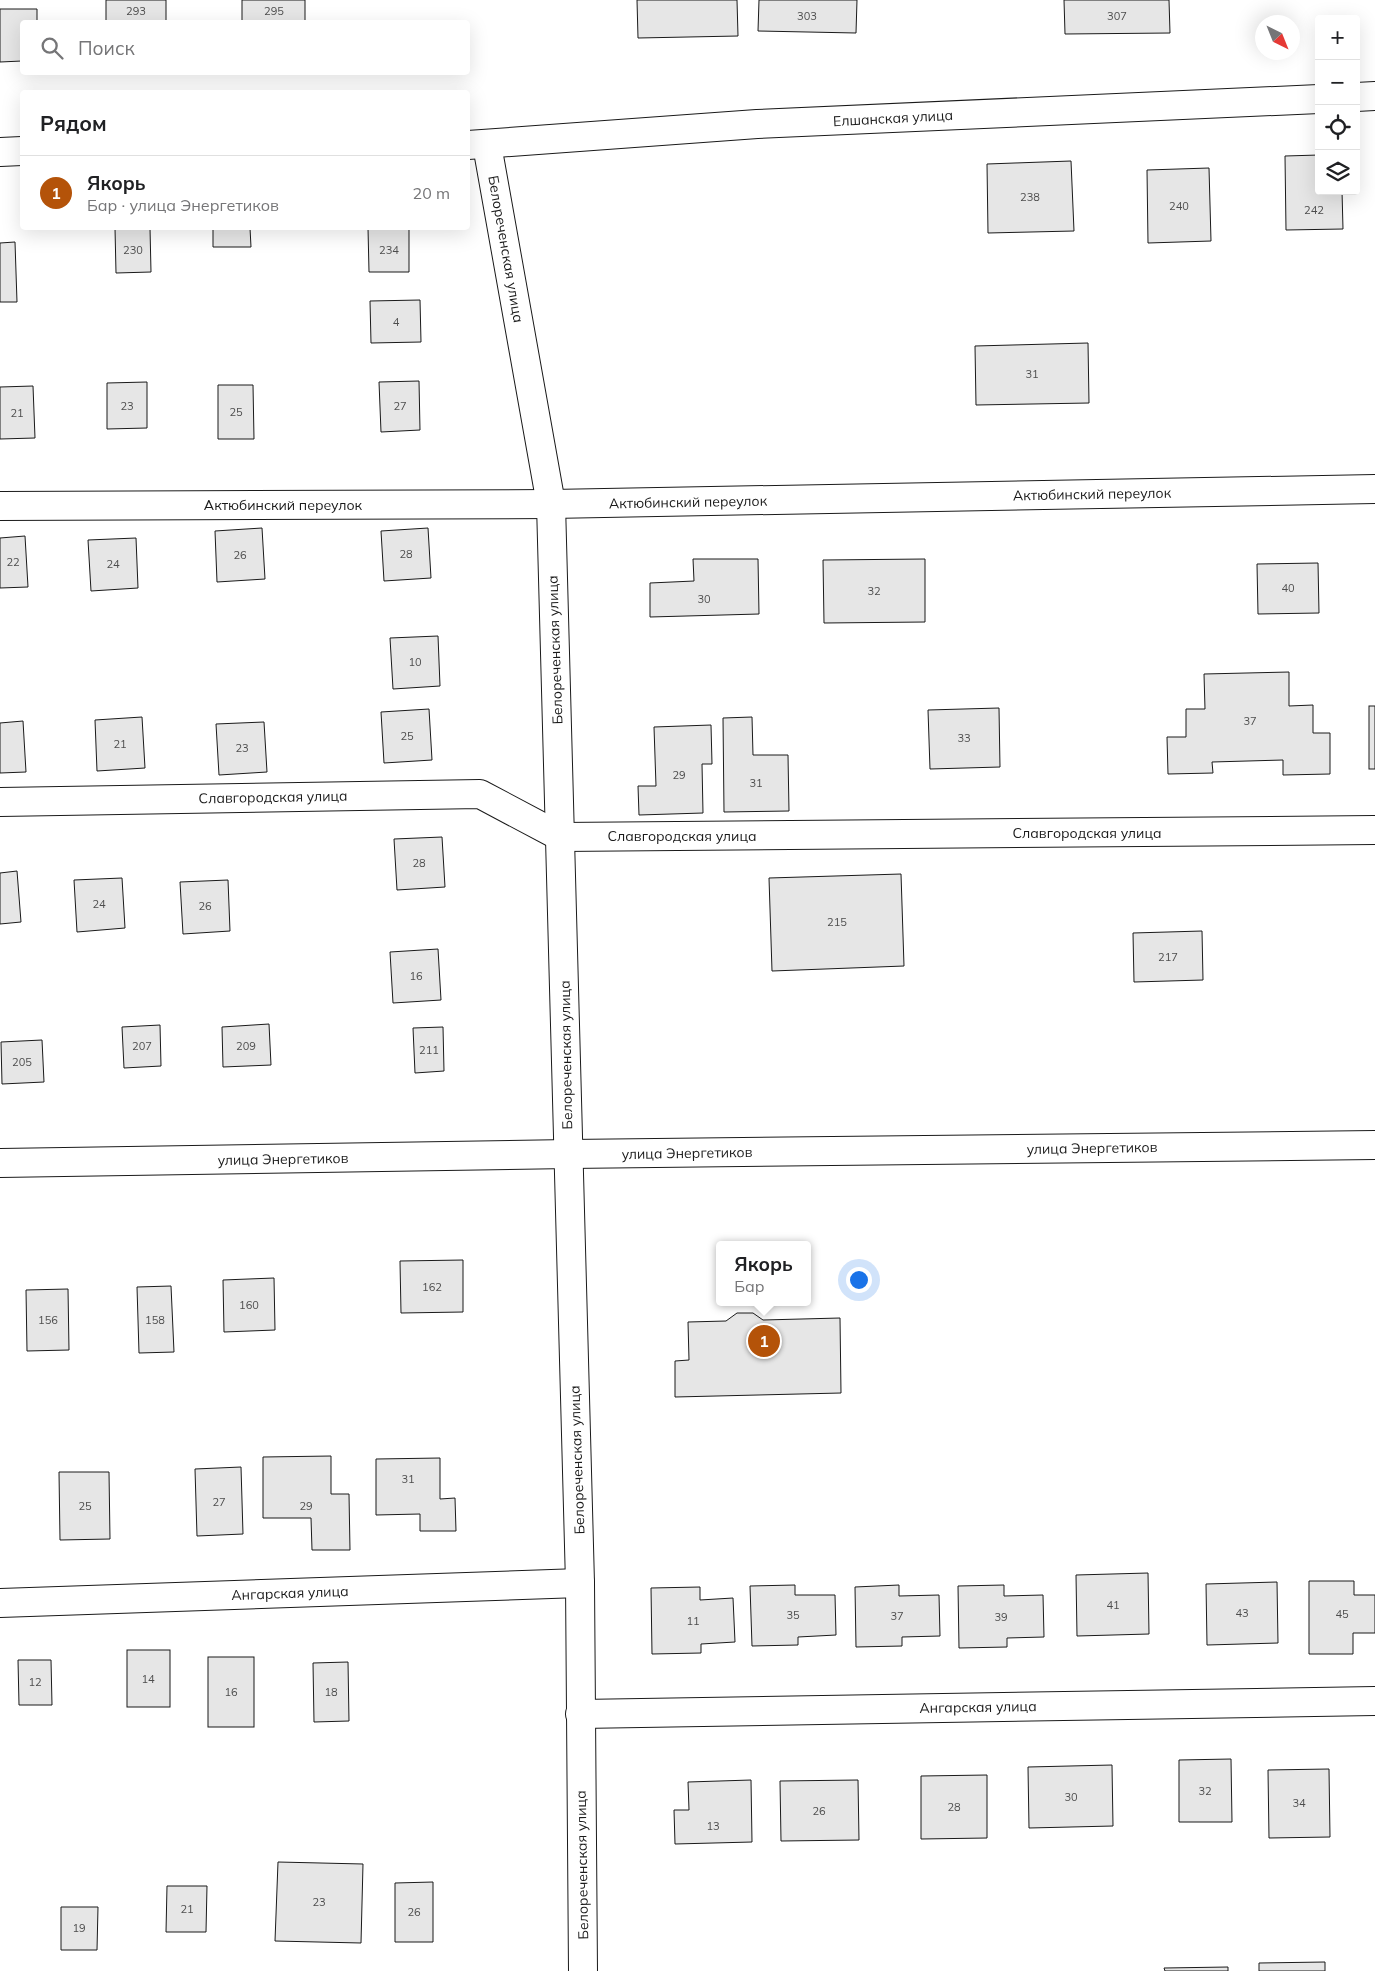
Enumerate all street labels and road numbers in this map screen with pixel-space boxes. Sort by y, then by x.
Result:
street label: Елшанская улица [833,106,953,130]
street label: Белореченская улица [484,174,528,324]
street label: Актюбинский переулок [1013,484,1172,504]
street label: Актюбинский переулок [609,492,768,512]
street label: Актюбинский переулок [204,496,363,514]
street label: Белореченская улица [543,575,567,725]
street label: Славгородская улица [198,787,348,807]
street label: Славгородская улица [1013,824,1161,842]
street label: Славгородская улица [608,827,756,845]
street label: Белореченская улица [556,980,576,1130]
street label: улица Энергетиков [1026,1138,1158,1158]
street label: улица Энергетиков [621,1143,753,1163]
street label: улица Энергетиков [217,1149,349,1169]
street label: Белореченская улица [565,1385,589,1535]
street label: Ангарская улица [231,1582,349,1604]
street label: Ангарская улица [919,1697,1037,1717]
street label: Белореченская улица [572,1790,592,1940]

